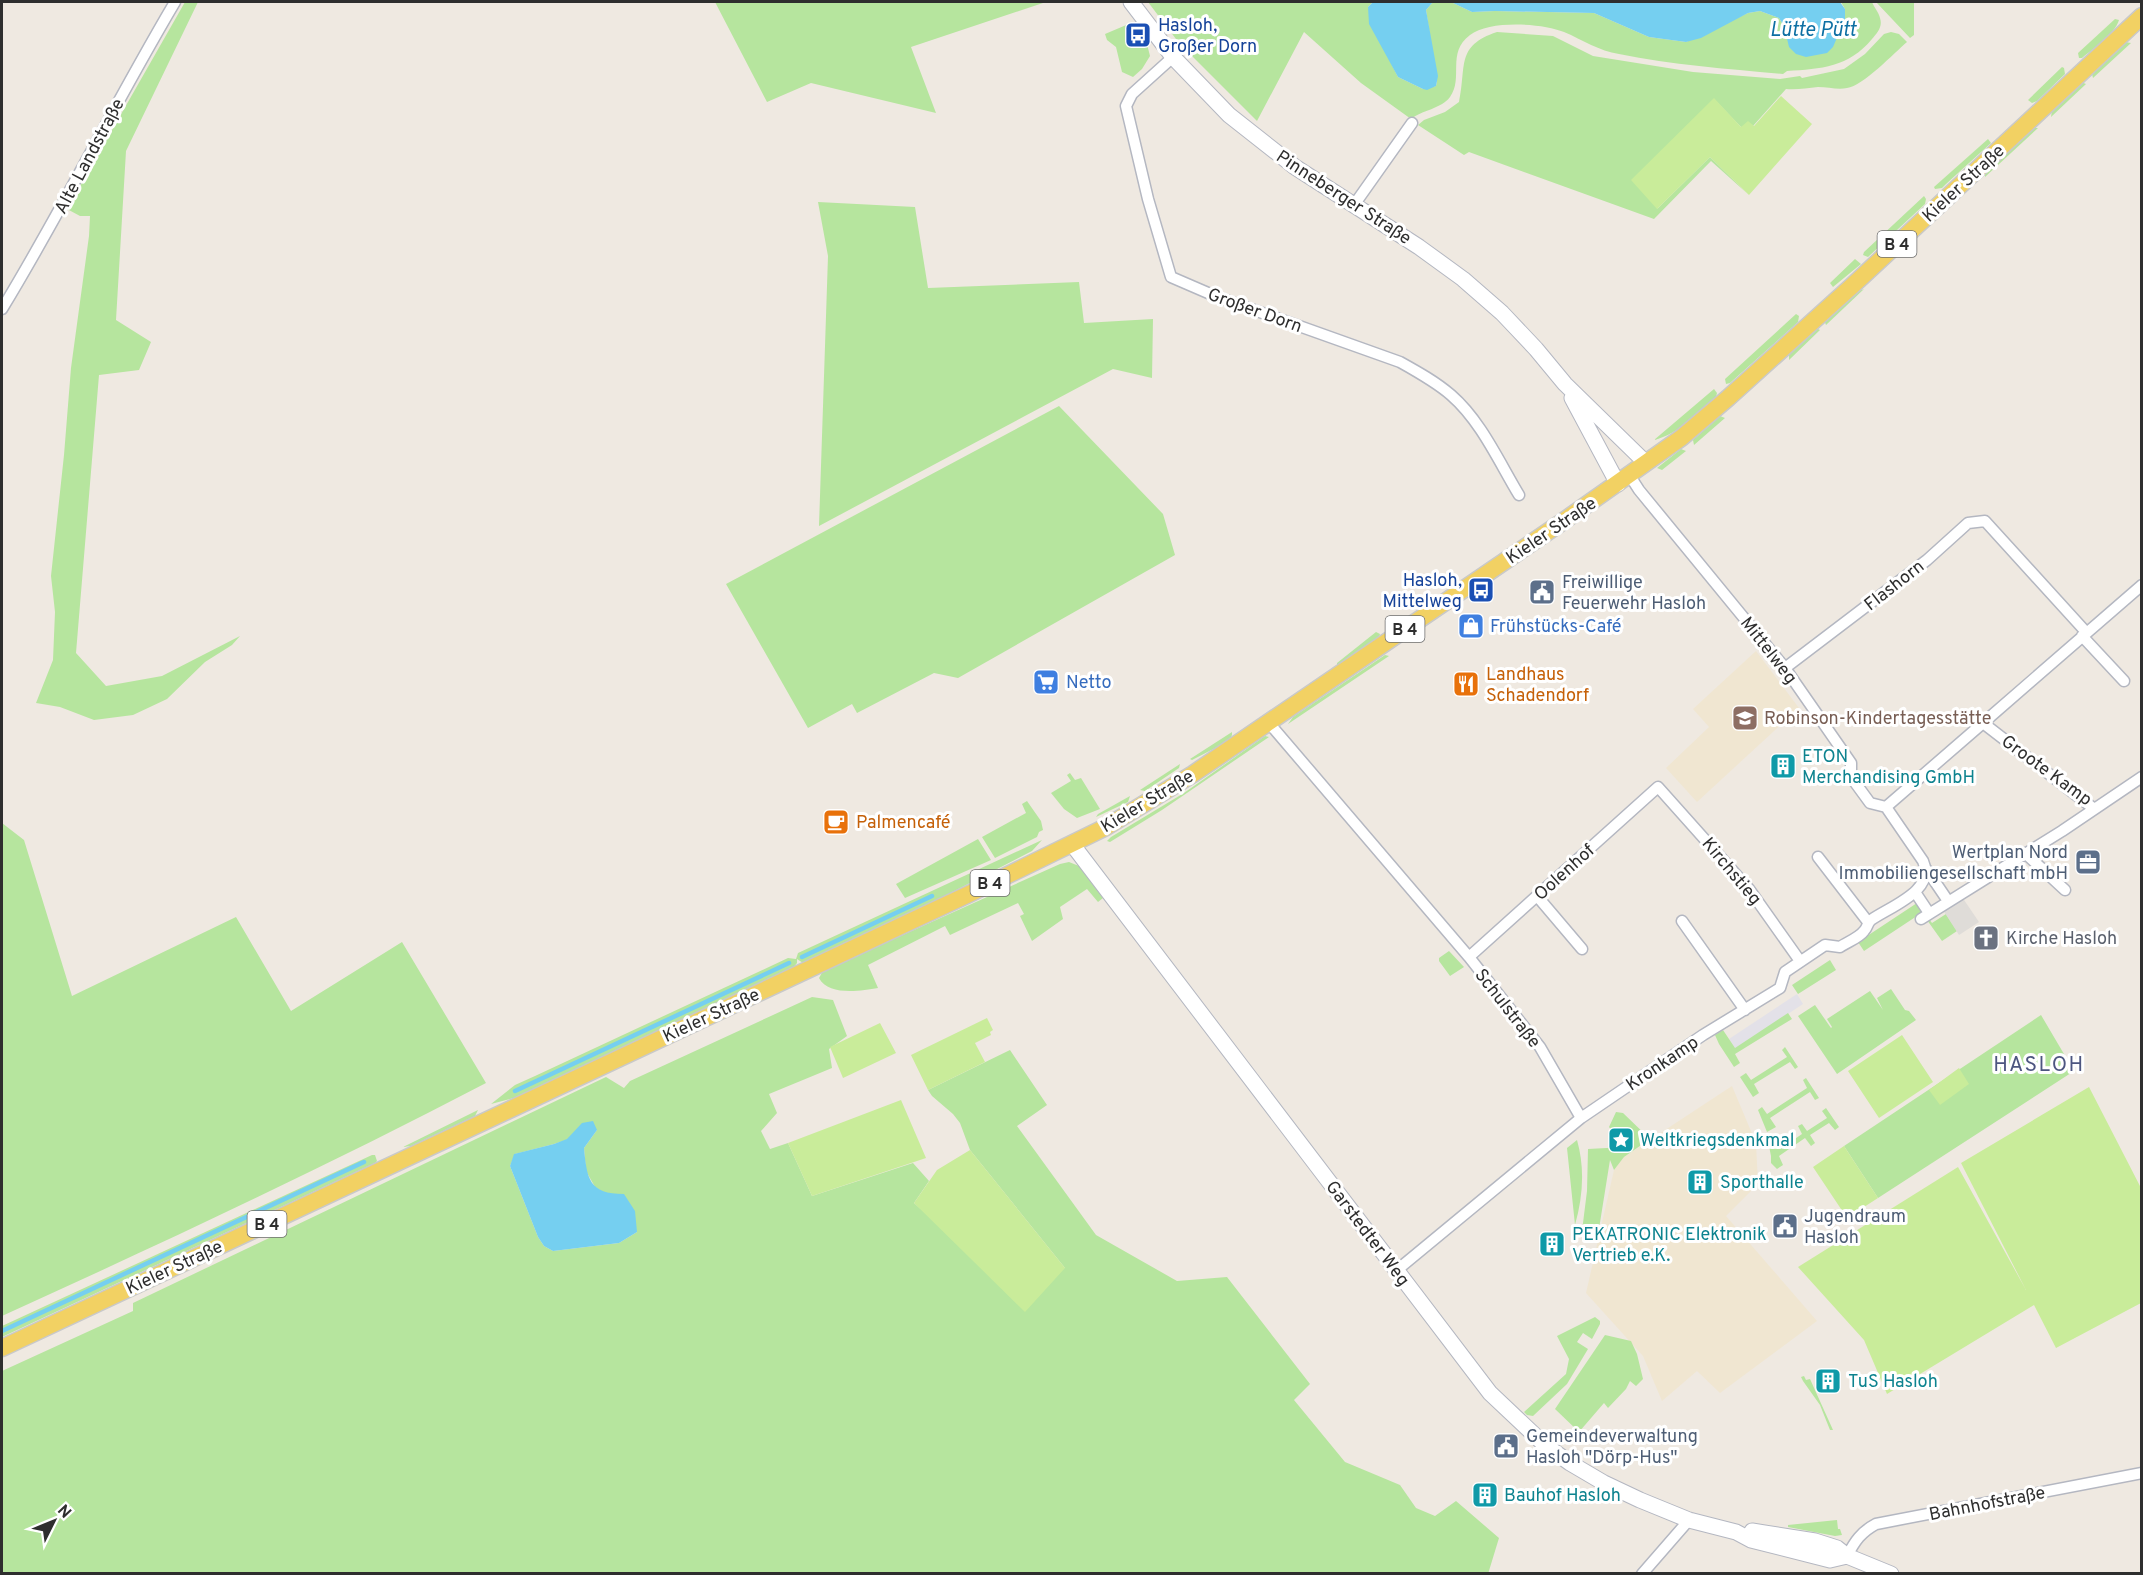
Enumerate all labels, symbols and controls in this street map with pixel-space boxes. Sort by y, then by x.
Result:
place label: Hasloh, Großer Dorn [1158,15,1257,59]
water label: Lütte Pütt [1770,18,1857,44]
bus stop icon: Hasloh, Großer Dorn [1123,20,1153,50]
street label: Alte Landstraße [50,95,130,219]
street label: Kieler Straße [1918,140,2010,228]
street label: Pinneberger Straße [1271,146,1415,251]
road number: B 4 [1878,231,1916,257]
street label: Großer Dorn [1204,284,1305,339]
street label: Kieler Straße [1502,493,1602,570]
street label: Flashorn [1860,556,1930,617]
place label: Hasloh, Mittelweg [1383,570,1462,614]
place label: Freiwillige Feuerwehr Hasloh [1562,572,1706,616]
bus stop icon: Hasloh, Mittelweg [1466,575,1496,605]
public building icon: Freiwillige Feuerwehr Hasloh [1527,577,1557,607]
shop icon: Frühstücks-Café [1456,611,1486,641]
street label: Mittelweg [1734,613,1801,689]
road number: B 4 [1386,616,1424,642]
place label: Frühstücks-Café [1490,616,1621,639]
place label: Landhaus Schadendorf [1486,664,1589,708]
supermarket icon: Netto [1031,667,1061,697]
restaurant icon: Landhaus Schadendorf [1451,669,1481,699]
place label: Netto [1066,672,1112,695]
school or university icon: Robinson-Kindertagesstätte [1730,703,1760,733]
place label: Robinson-Kindertagesstätte [1764,708,1991,731]
street label: Groote Kamp [1996,731,2096,812]
place label: ETON Merchandising GmbH [1802,746,1975,790]
building icon: ETON Merchandising GmbH [1768,751,1798,781]
street label: Kieler Straße [1097,766,1198,839]
cafe icon: Palmencafé [821,807,851,837]
place label: Palmencafé [856,812,950,835]
street label: Kirchstieg [1696,833,1766,911]
street label: Oolenhof [1530,840,1600,906]
place label: Wertplan Nord Immobiliengesellschaft mbH [1839,842,2068,886]
office icon: Wertplan Nord Immobiliengesellschaft mbH [2073,847,2103,877]
road number: B 4 [970,870,1010,896]
church icon: Kirche Hasloh [1971,923,2001,953]
place label: Kirche Hasloh [2006,928,2117,951]
street label: Schulstraße [1469,965,1545,1053]
street label: Kieler Straße [659,984,764,1049]
street label: Kronkamp [1622,1032,1704,1097]
district label: HASLOH [1993,1052,2085,1079]
place icon: Weltkriegsdenkmal [1606,1125,1636,1155]
place label: Weltkriegsdenkmal [1640,1130,1795,1153]
building icon: Sporthalle [1685,1167,1715,1197]
place label: Sporthalle [1720,1172,1804,1195]
street label: Garstedter Weg [1320,1177,1414,1291]
place label: Jugendraum Hasloh [1804,1206,1906,1250]
road number: B 4 [248,1211,286,1237]
public building icon: Jugendraum Hasloh [1770,1211,1800,1241]
place label: PEKATRONIC Elektronik Vertrieb e.K. [1572,1224,1766,1268]
building icon: PEKATRONIC Elektronik Vertrieb e.K. [1537,1229,1567,1259]
street label: Kieler Straße [122,1236,227,1301]
building icon: TuS Hasloh [1813,1366,1843,1396]
place label: TuS Hasloh [1848,1371,1938,1394]
place label: Gemeindeverwaltung Hasloh "Dörp-Hus" [1526,1426,1698,1470]
public building icon: Gemeindeverwaltung Hasloh "Dörp-Hus" [1491,1431,1521,1461]
building icon: Bauhof Hasloh [1470,1480,1500,1510]
street label: Bahnhofstraße [1927,1482,2047,1527]
place label: Bauhof Hasloh [1504,1485,1621,1508]
north arrow [24,1491,84,1551]
text: N [52,1501,75,1523]

